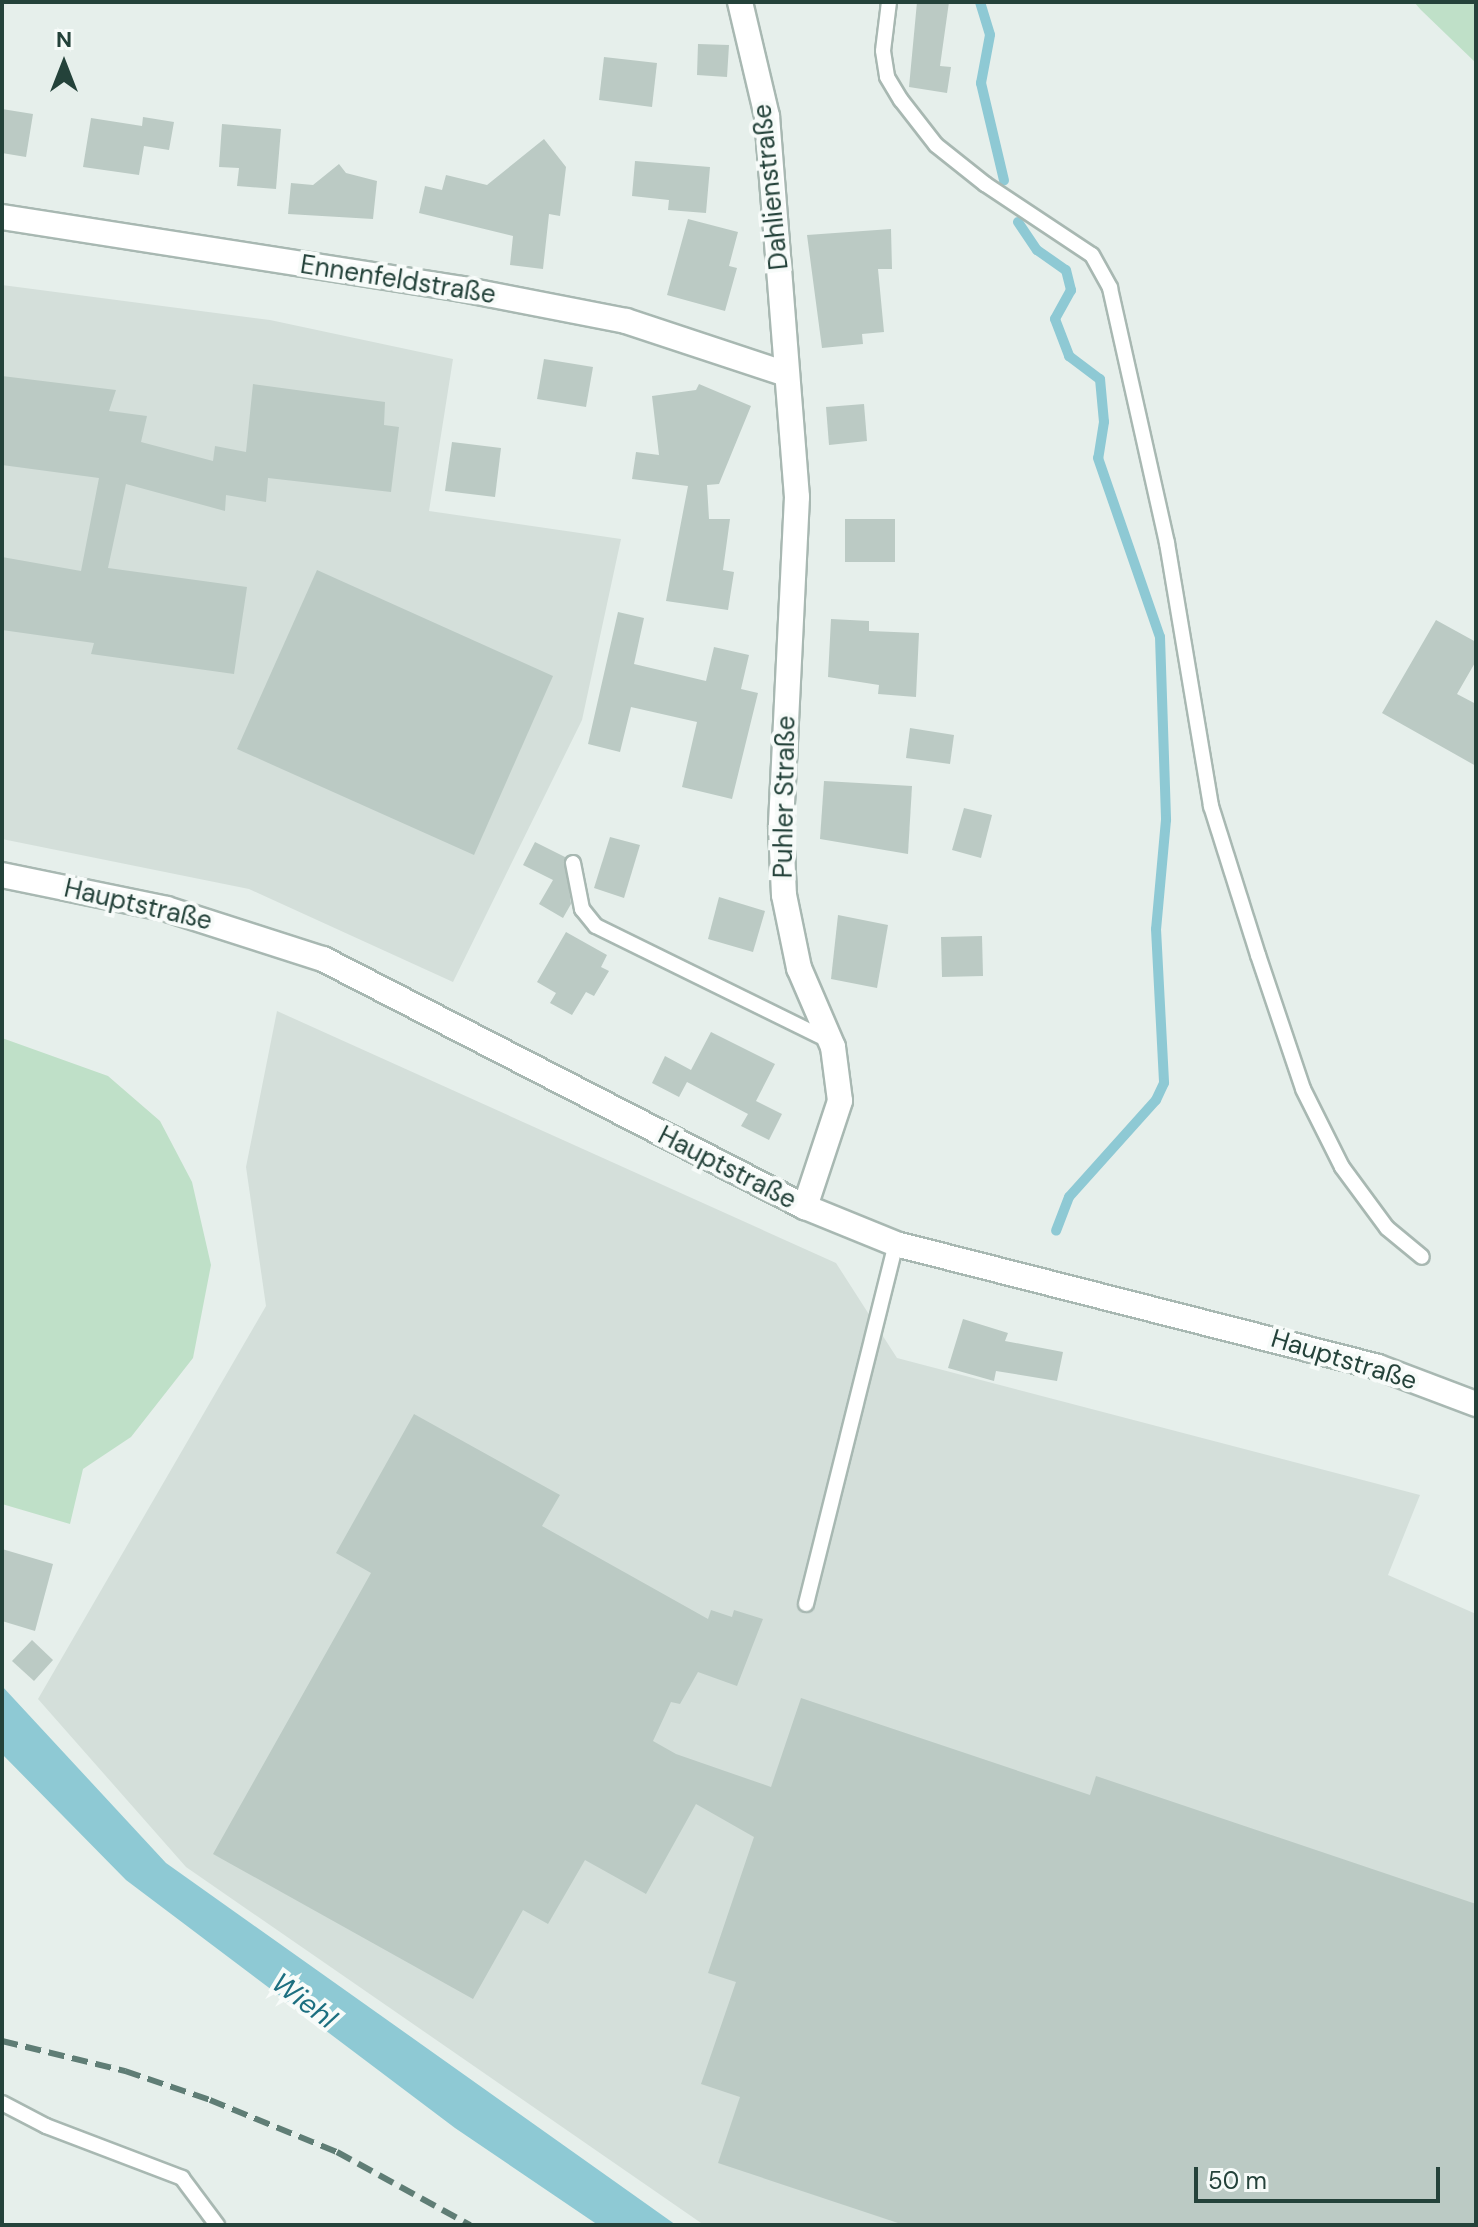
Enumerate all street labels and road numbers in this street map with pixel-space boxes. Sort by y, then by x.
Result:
street label: Dahlienstraße [747,102,795,272]
street label: Ennenfeldstraße [298,249,498,311]
street label: Puhler Straße [768,715,802,879]
street label: Hauptstraße [61,873,215,937]
street label: Hauptstraße [653,1120,801,1216]
street label: Hauptstraße [1267,1323,1421,1397]

